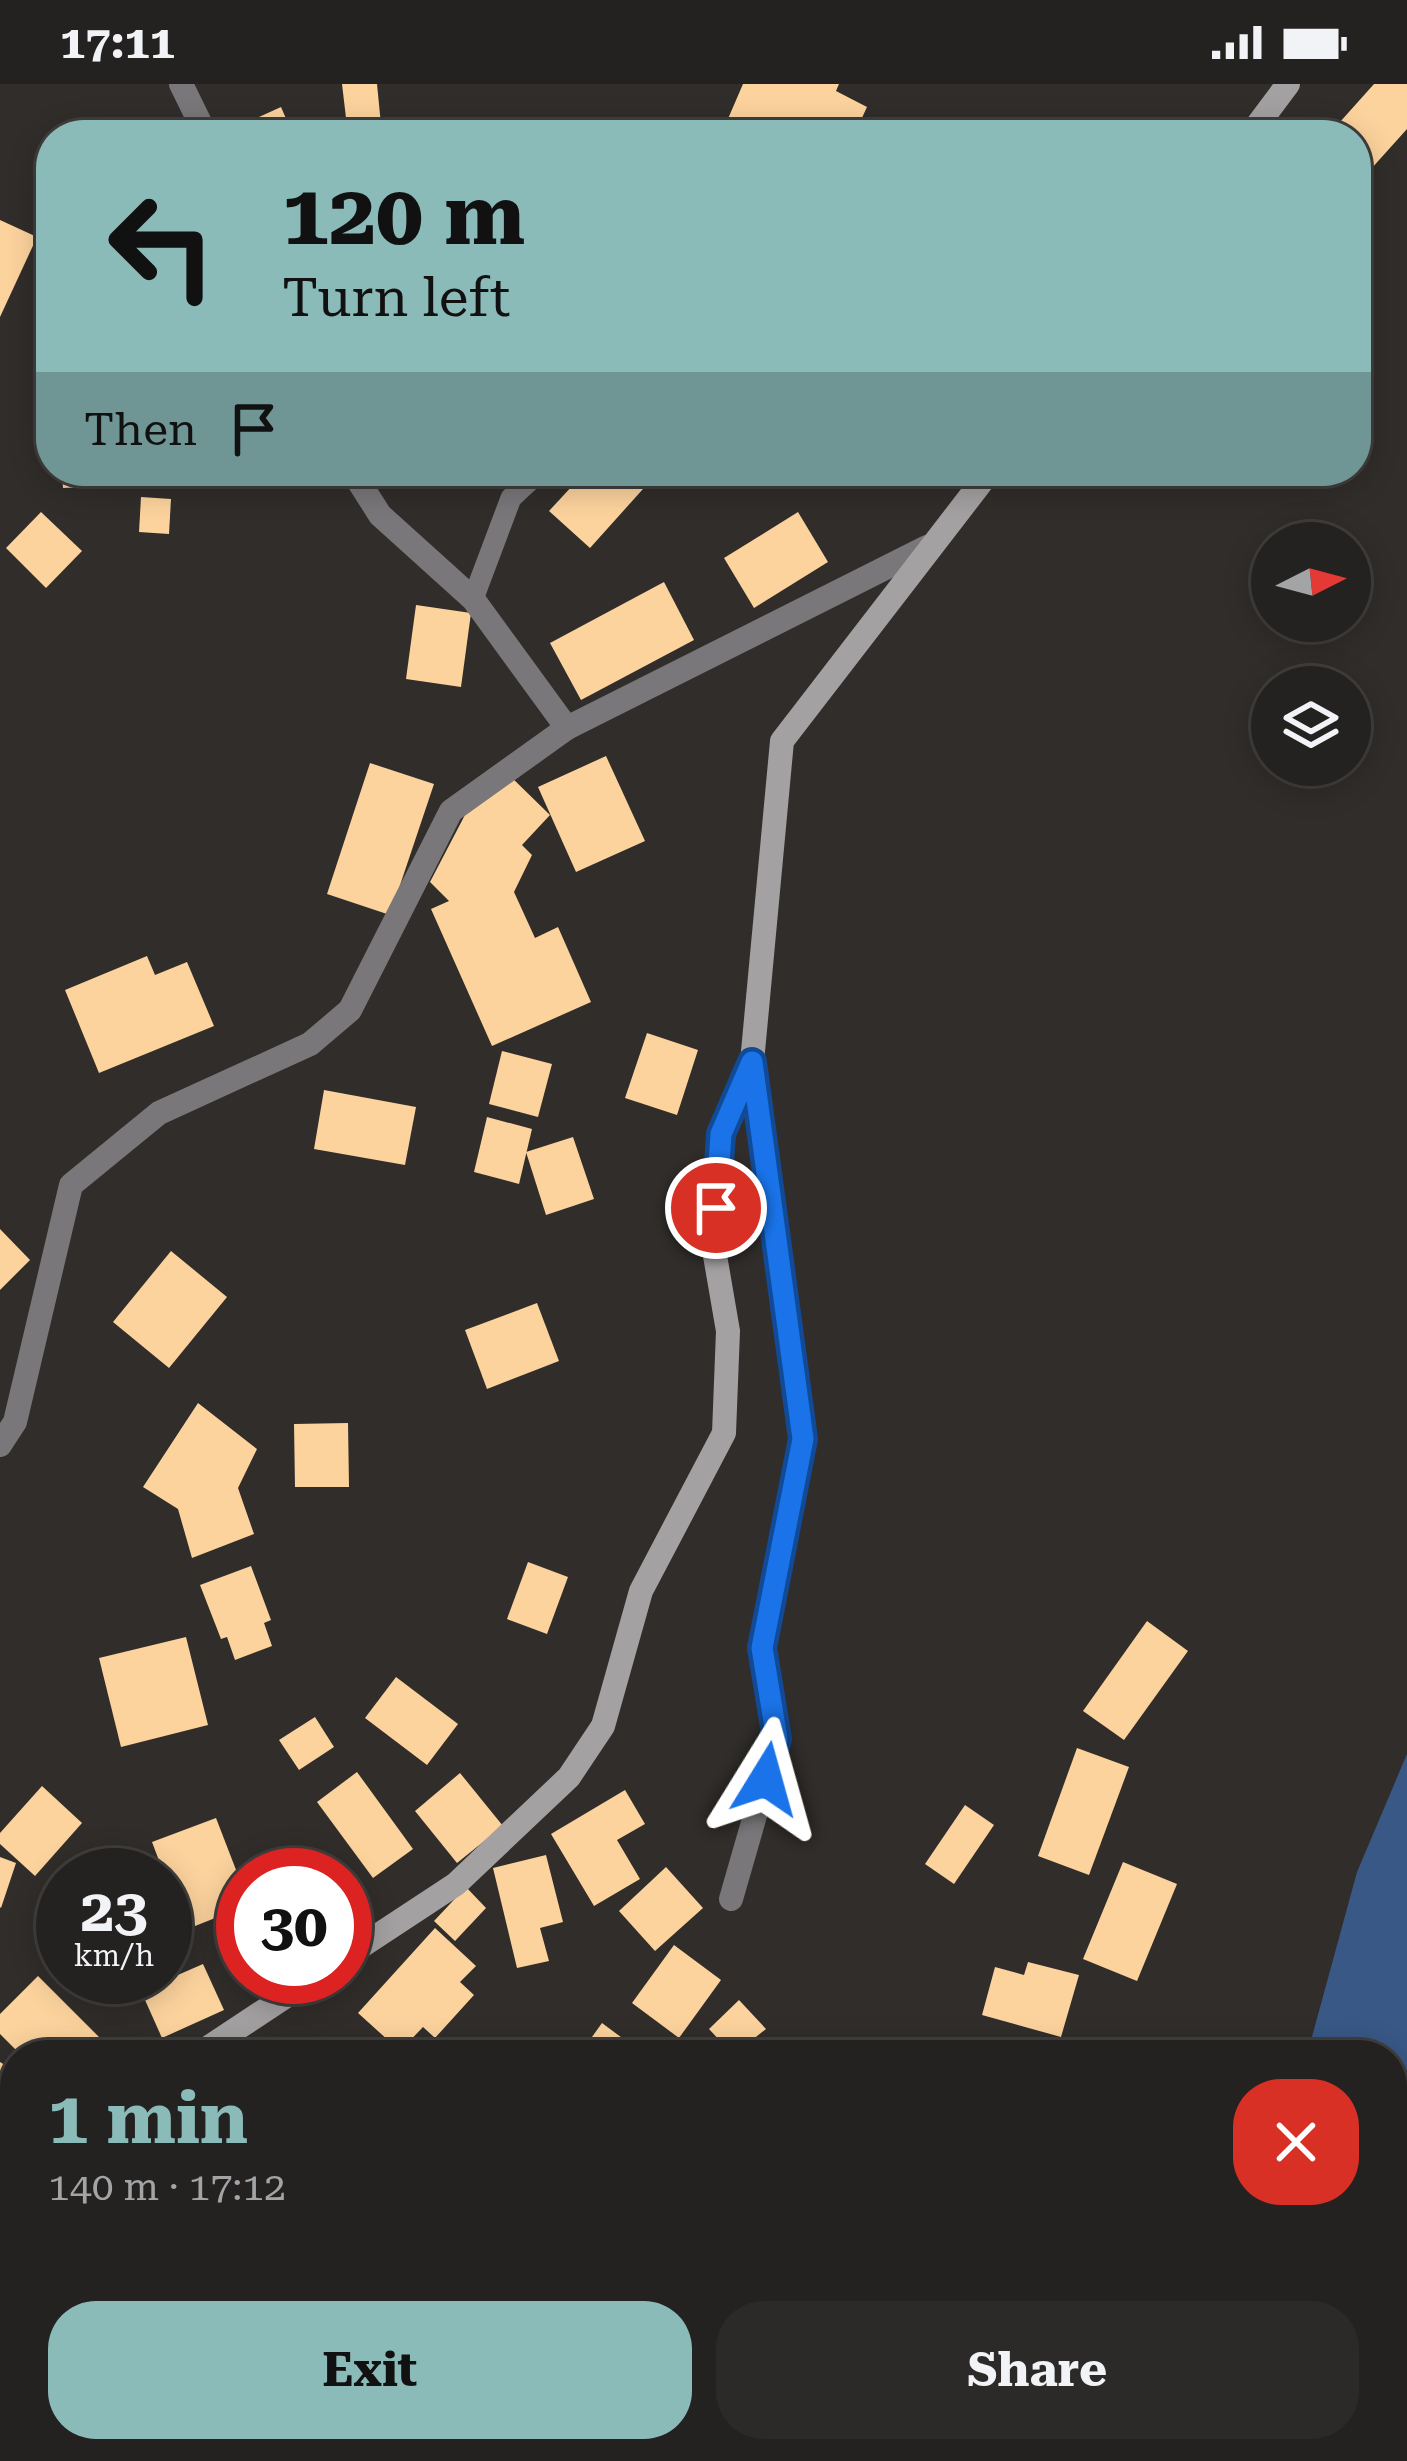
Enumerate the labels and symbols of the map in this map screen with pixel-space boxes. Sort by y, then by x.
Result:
north arrow [1251,522,1371,642]
pin [665,1157,767,1259]
position arrow [703,1716,829,1842]
speed limit sign: 30 [216,1848,372,2004]

